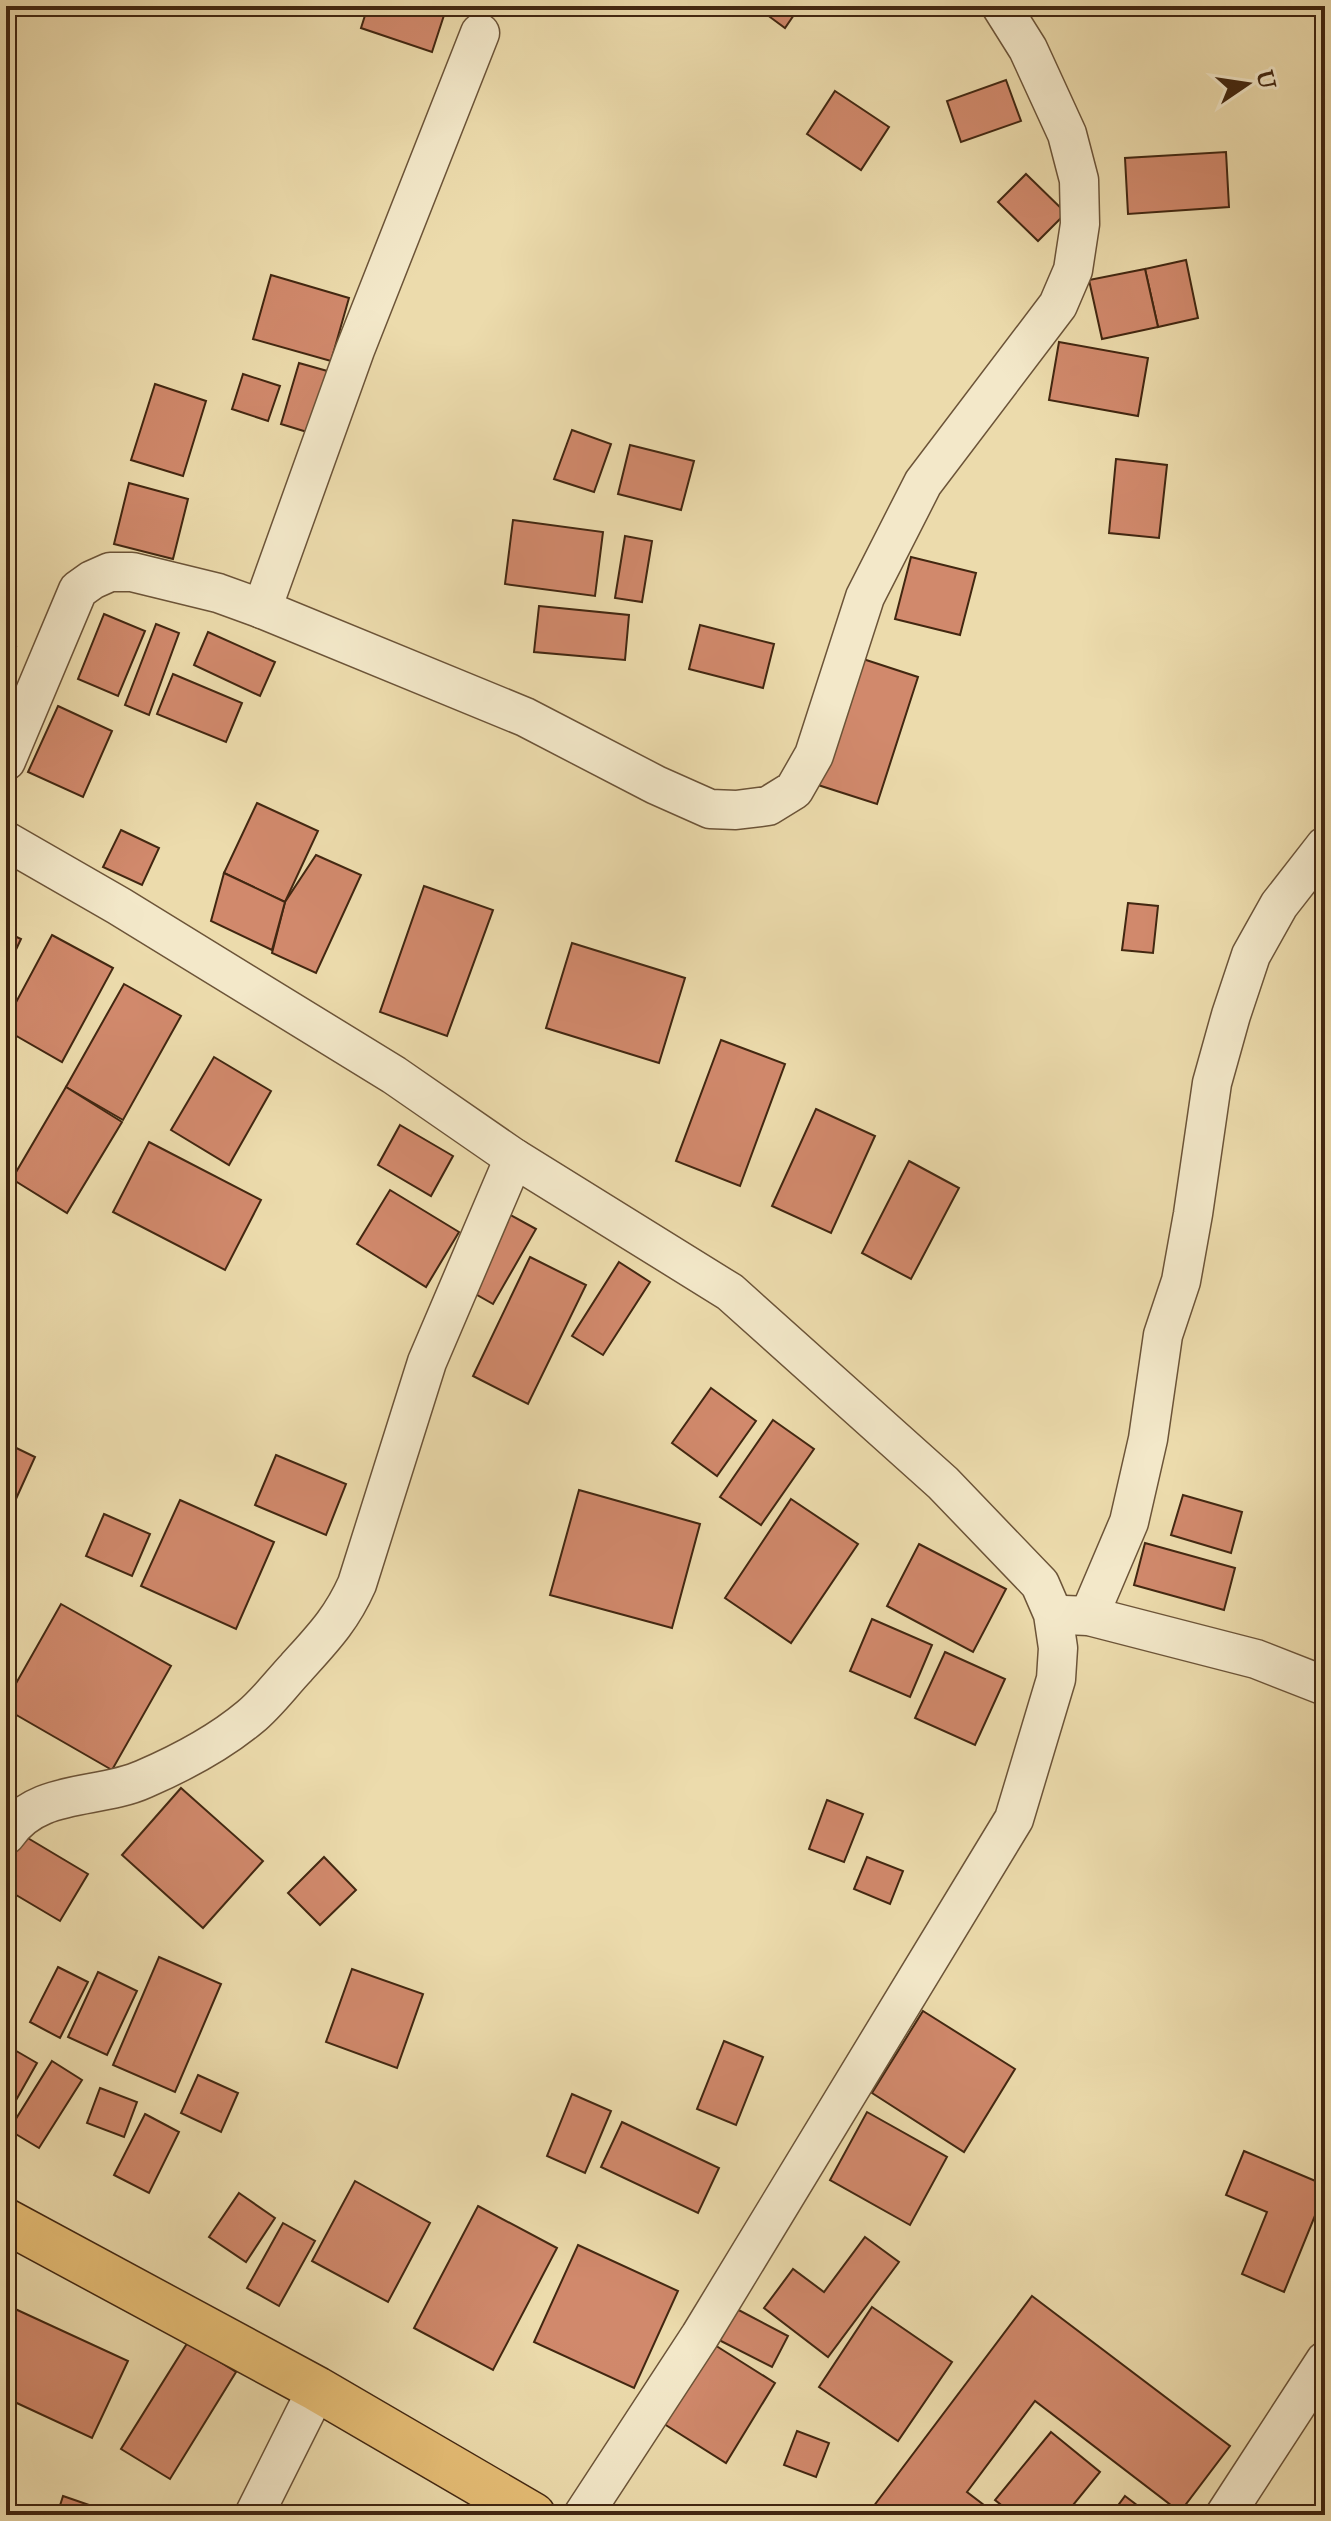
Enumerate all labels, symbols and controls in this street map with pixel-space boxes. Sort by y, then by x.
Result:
north arrow [1207,44,1287,124]
text: U [1250,68,1281,92]

